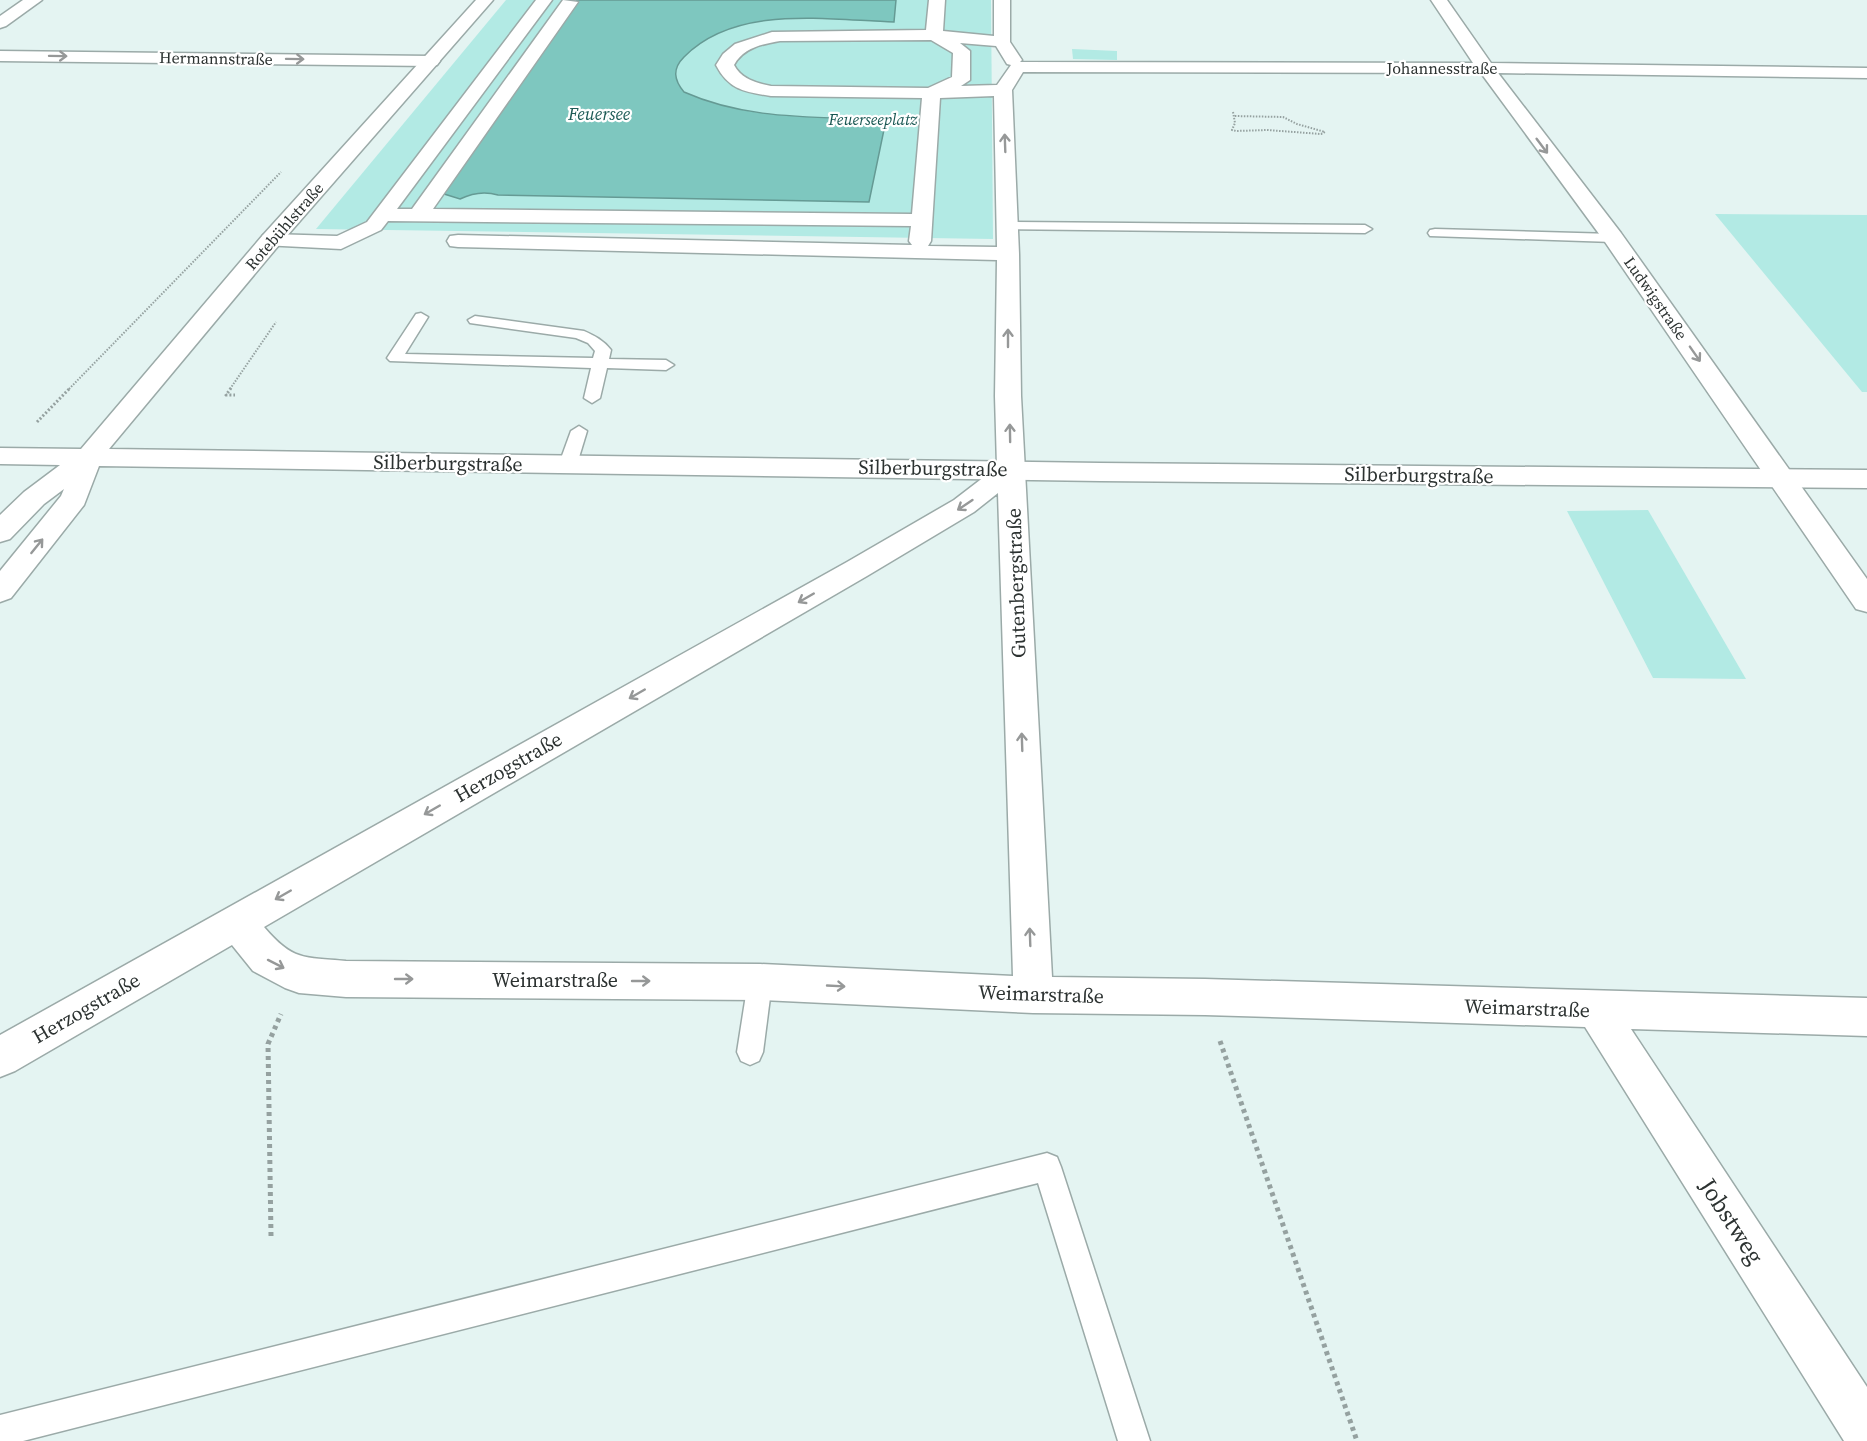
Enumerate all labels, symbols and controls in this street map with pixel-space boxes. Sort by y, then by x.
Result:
street label: Hermannstraße [159,46,273,70]
one-way arrow [48,51,68,62]
one-way arrow [285,53,305,65]
street label: Johannesstraße [1386,57,1497,79]
water label: Feuersee [567,101,631,126]
park label: Feuerseeplatz [828,108,918,130]
one-way arrow [999,133,1011,153]
one-way arrow [1536,137,1549,153]
street label: Rotebühlstraße [240,178,328,274]
street label: Ludwigstraße [1619,252,1693,344]
one-way arrow [1002,328,1014,348]
one-way arrow [1689,345,1701,361]
one-way arrow [1005,423,1016,443]
street label: Silberburgstraße [373,448,523,478]
street label: Silberburgstraße [858,453,1008,483]
street label: Silberburgstraße [1344,460,1494,490]
one-way arrow [956,498,973,511]
street label: Gutenbergstraße [999,507,1033,659]
one-way arrow [31,538,44,554]
one-way arrow [798,593,816,604]
one-way arrow [629,688,646,700]
street label: Herzogstraße [449,725,567,809]
one-way arrow [1017,733,1028,753]
one-way arrow [423,805,440,817]
one-way arrow [275,889,292,901]
one-way arrow [1025,927,1036,947]
one-way arrow [267,958,284,970]
street label: Herzogstraße [27,966,145,1050]
street label: Weimarstraße [492,966,618,994]
one-way arrow [394,973,414,985]
one-way arrow [631,975,651,987]
street label: Weimarstraße [978,978,1104,1010]
one-way arrow [826,980,846,991]
street label: Weimarstraße [1464,992,1590,1024]
street label: Jobstweg [1691,1171,1772,1270]

